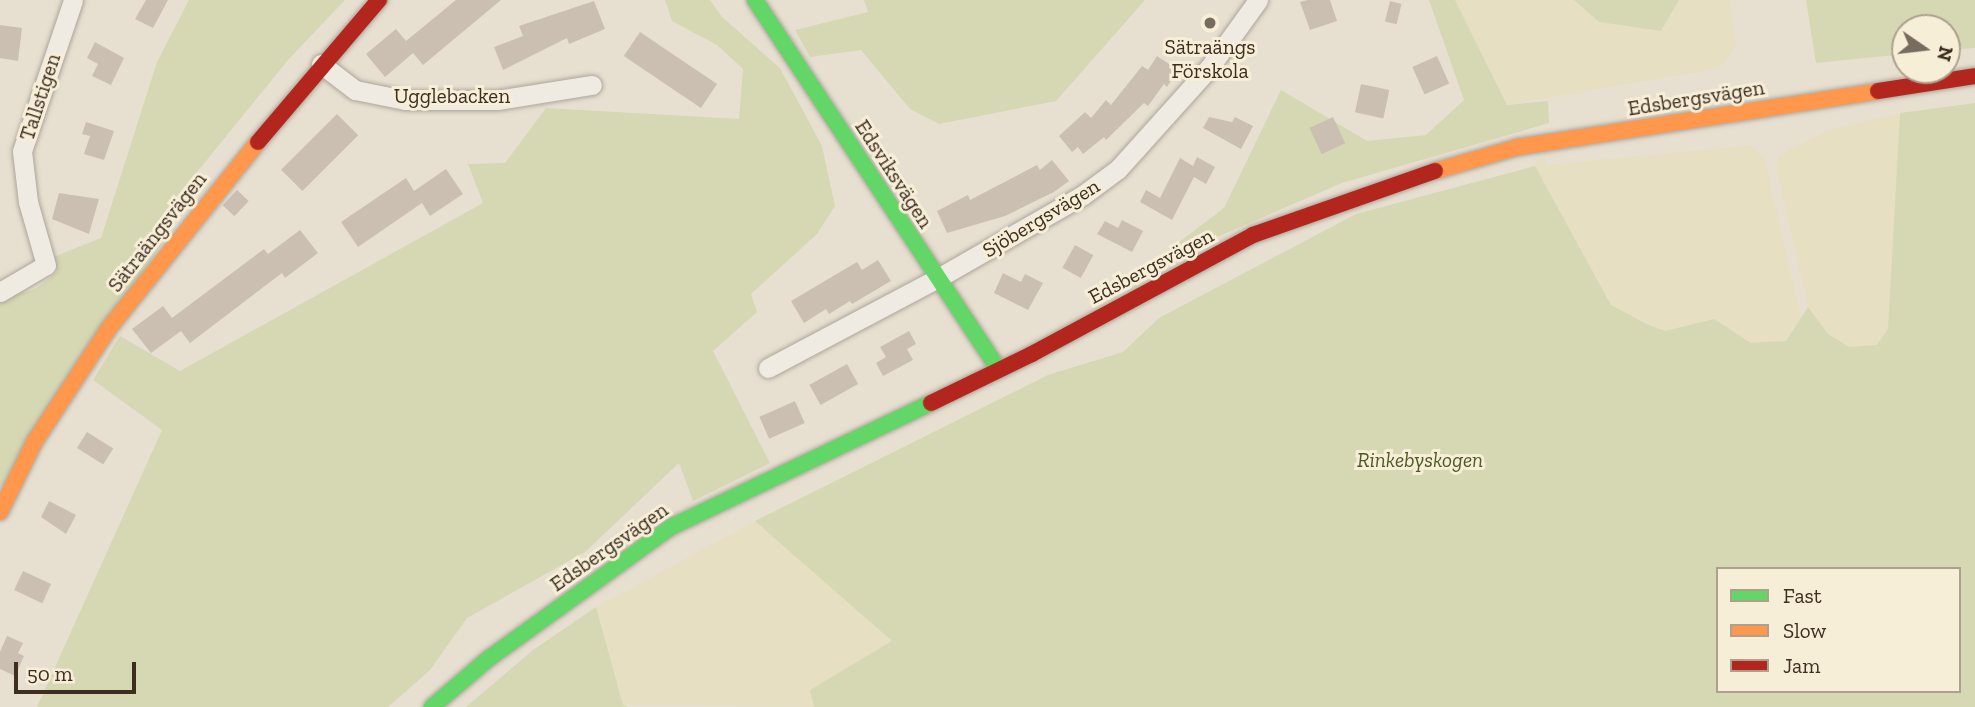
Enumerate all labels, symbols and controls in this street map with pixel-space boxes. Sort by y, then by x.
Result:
north arrow [1891,14,1961,84]
marker: Sätraängs Förskola [1202,15,1218,31]
place label: Sätraängs Förskola [1165,34,1255,84]
text: N [1932,44,1958,64]
street label: Tallstigen [14,50,66,144]
street label: Edsbergsvägen [1626,75,1766,121]
street label: Ugglebacken [394,83,510,109]
street label: Edsviksvägen [850,115,938,233]
street label: Sätraängsvägen [102,167,212,297]
street label: Sjöbergsvägen [978,173,1104,263]
street label: Edsbergsvägen [1084,222,1218,310]
park label: Rinkebyskogen [1357,447,1483,473]
street label: Edsbergsvägen [545,497,673,597]
legend [1716,567,1961,693]
text: Fast [1783,583,1822,608]
text: Slow [1783,618,1826,643]
scale bar [18,648,140,692]
text: Jam [1783,653,1820,678]
text: 50 m [27,661,73,686]

